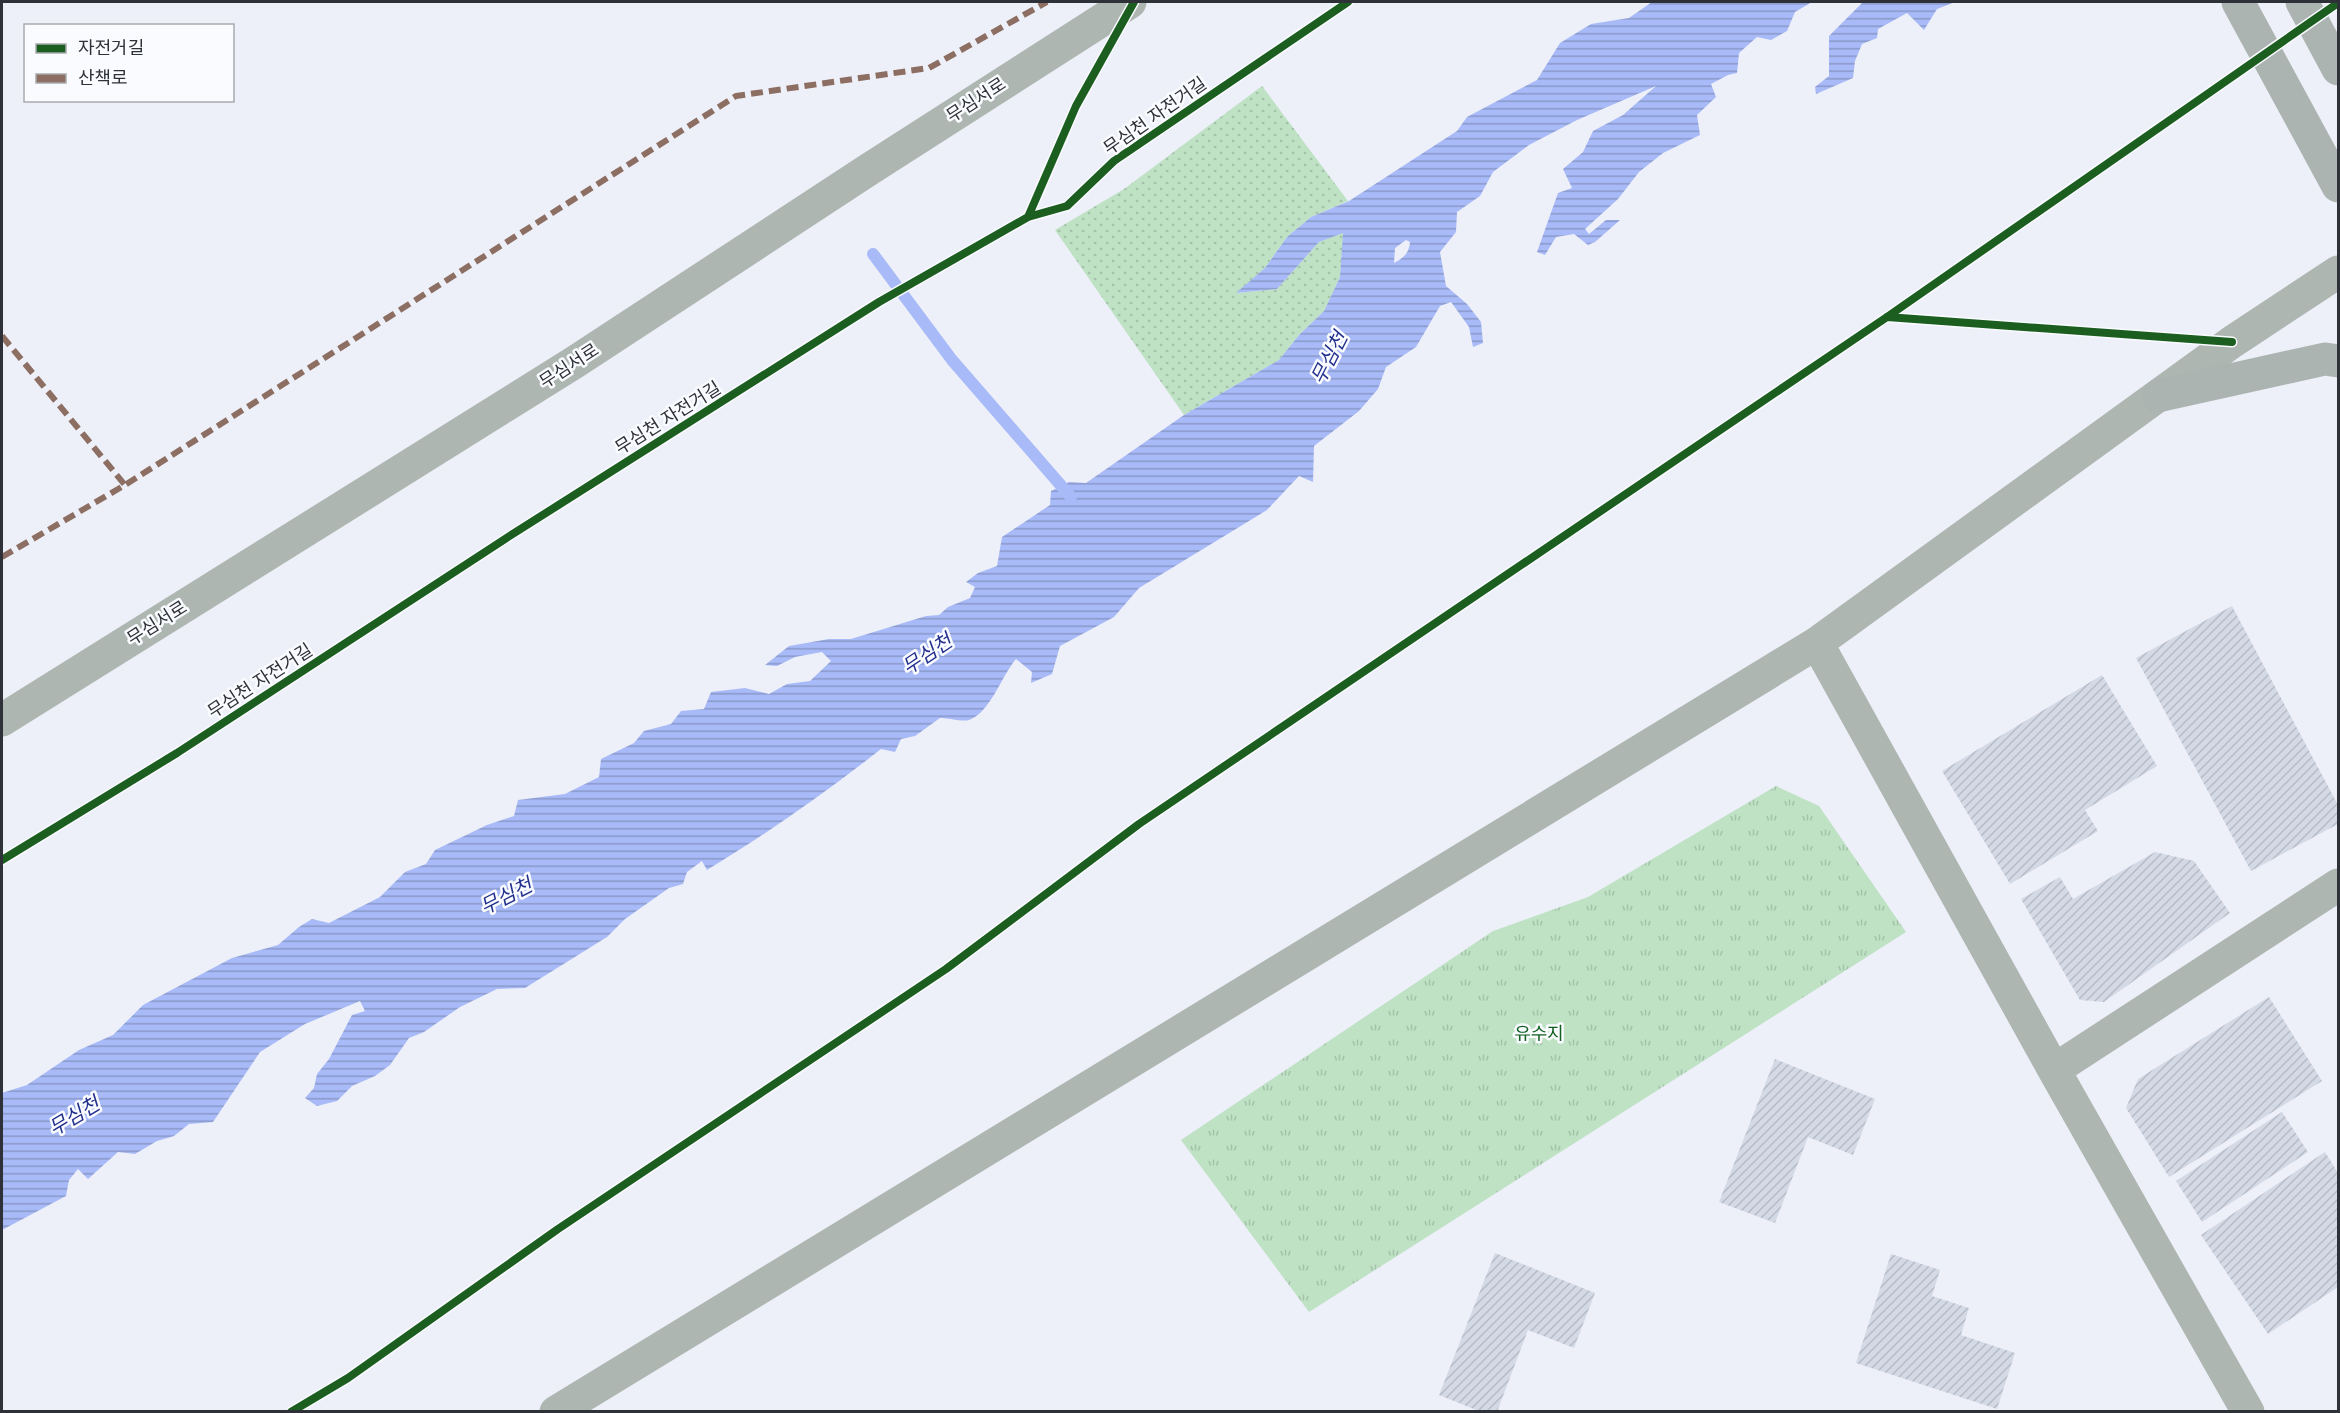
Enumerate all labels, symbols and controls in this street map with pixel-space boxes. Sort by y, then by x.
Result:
legend [24,24,234,102]
text: 자전거길 [78,36,144,59]
text: 산책로 [78,66,128,89]
street label: 무심서로 [942,72,1010,127]
street label: 무심천 자전거길 [1099,72,1211,160]
water label: 무심천 [1305,325,1354,388]
street label: 무심서로 [535,338,603,393]
street label: 무심천 자전거길 [611,376,725,459]
street label: 무심서로 [123,595,191,650]
water label: 무심천 [897,626,959,680]
street label: 무심천 자전거길 [203,638,317,723]
water label: 무심천 [476,871,539,920]
park label: 유수지 [1514,1022,1564,1045]
water label: 무심천 [44,1089,107,1141]

